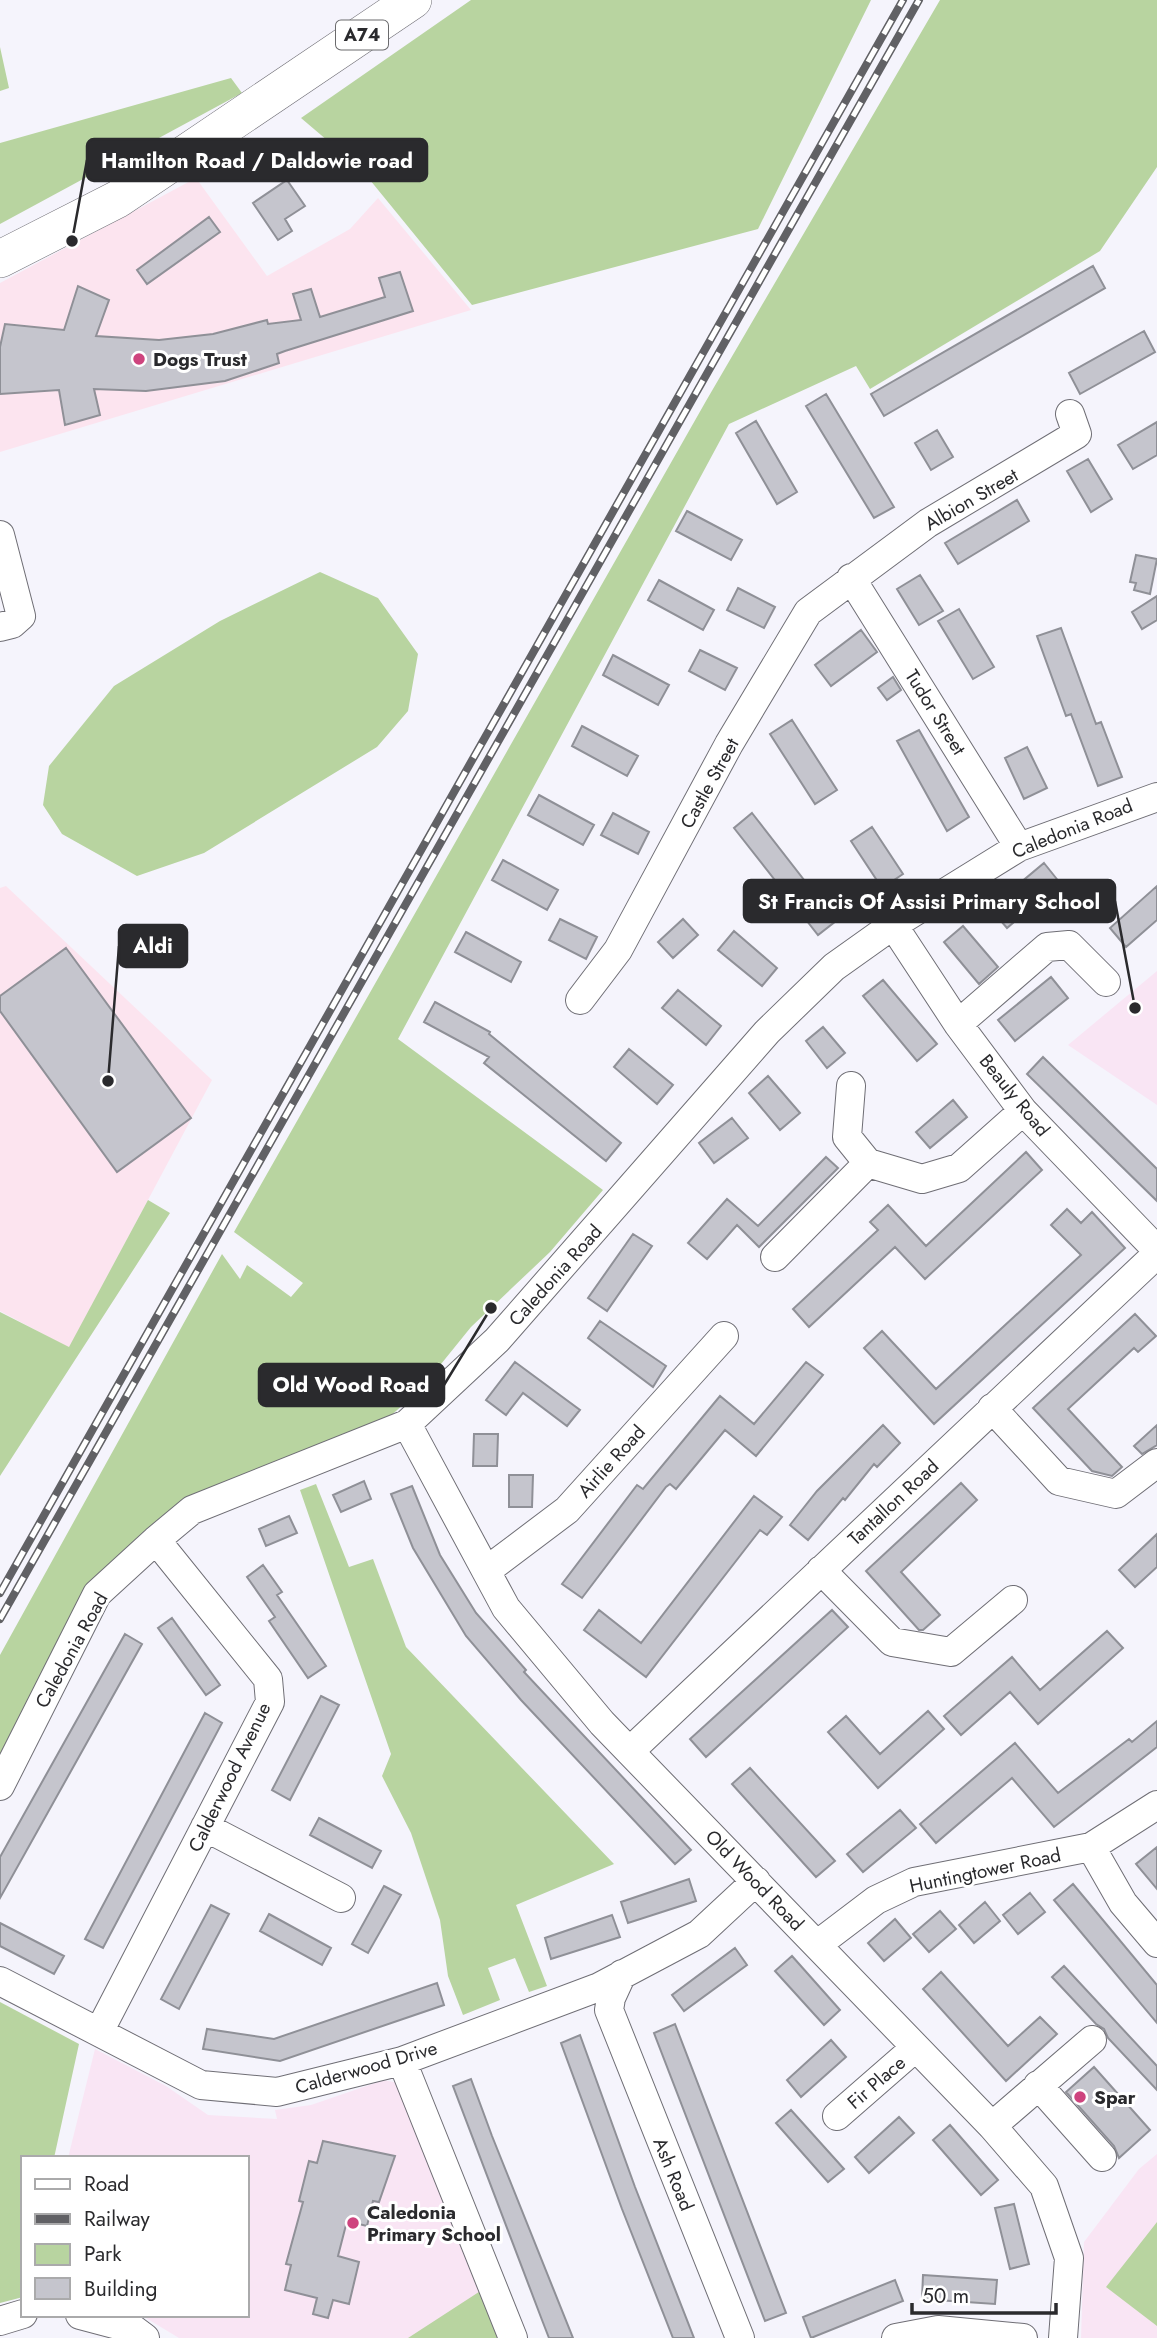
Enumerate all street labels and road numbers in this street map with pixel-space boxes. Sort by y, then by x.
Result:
road number: A74 [336,20,388,50]
street label: Albion Street [919,462,1023,537]
street label: Tudor Street [899,664,973,761]
street label: Castle Street [673,733,746,833]
street label: Caledonia Road [1008,792,1137,865]
street label: Beauly Road [973,1048,1056,1142]
street label: Caledonia Road [502,1219,608,1332]
street label: Airlie Road [571,1419,651,1504]
street label: Tantallon Road [842,1453,945,1552]
street label: Caledonia Road [29,1588,114,1713]
street label: Calderwood Avenue [182,1698,277,1857]
street label: Old Wood Road [699,1824,810,1937]
street label: Huntingtower Road [907,1841,1063,1900]
street label: Calderwood Drive [292,2034,440,2101]
street label: Fir Place [841,2049,912,2115]
street label: Ash Road [647,2133,700,2215]

